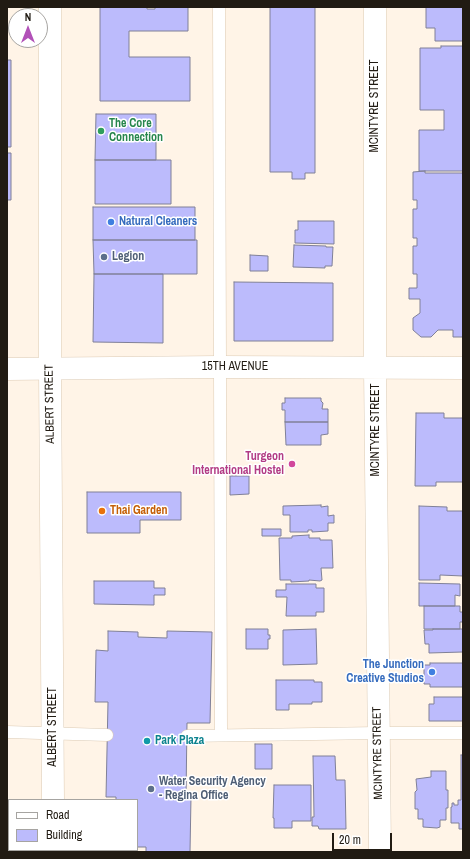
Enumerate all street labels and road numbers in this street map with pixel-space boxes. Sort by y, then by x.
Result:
street label: MCINTYRE STREET [368,60,382,152]
street label: 15TH AVENUE [202,360,268,374]
street label: ALBERT STREET [42,364,58,444]
street label: MCINTYRE STREET [369,384,383,476]
street label: ALBERT STREET [46,687,60,767]
street label: MCINTYRE STREET [370,706,386,800]

